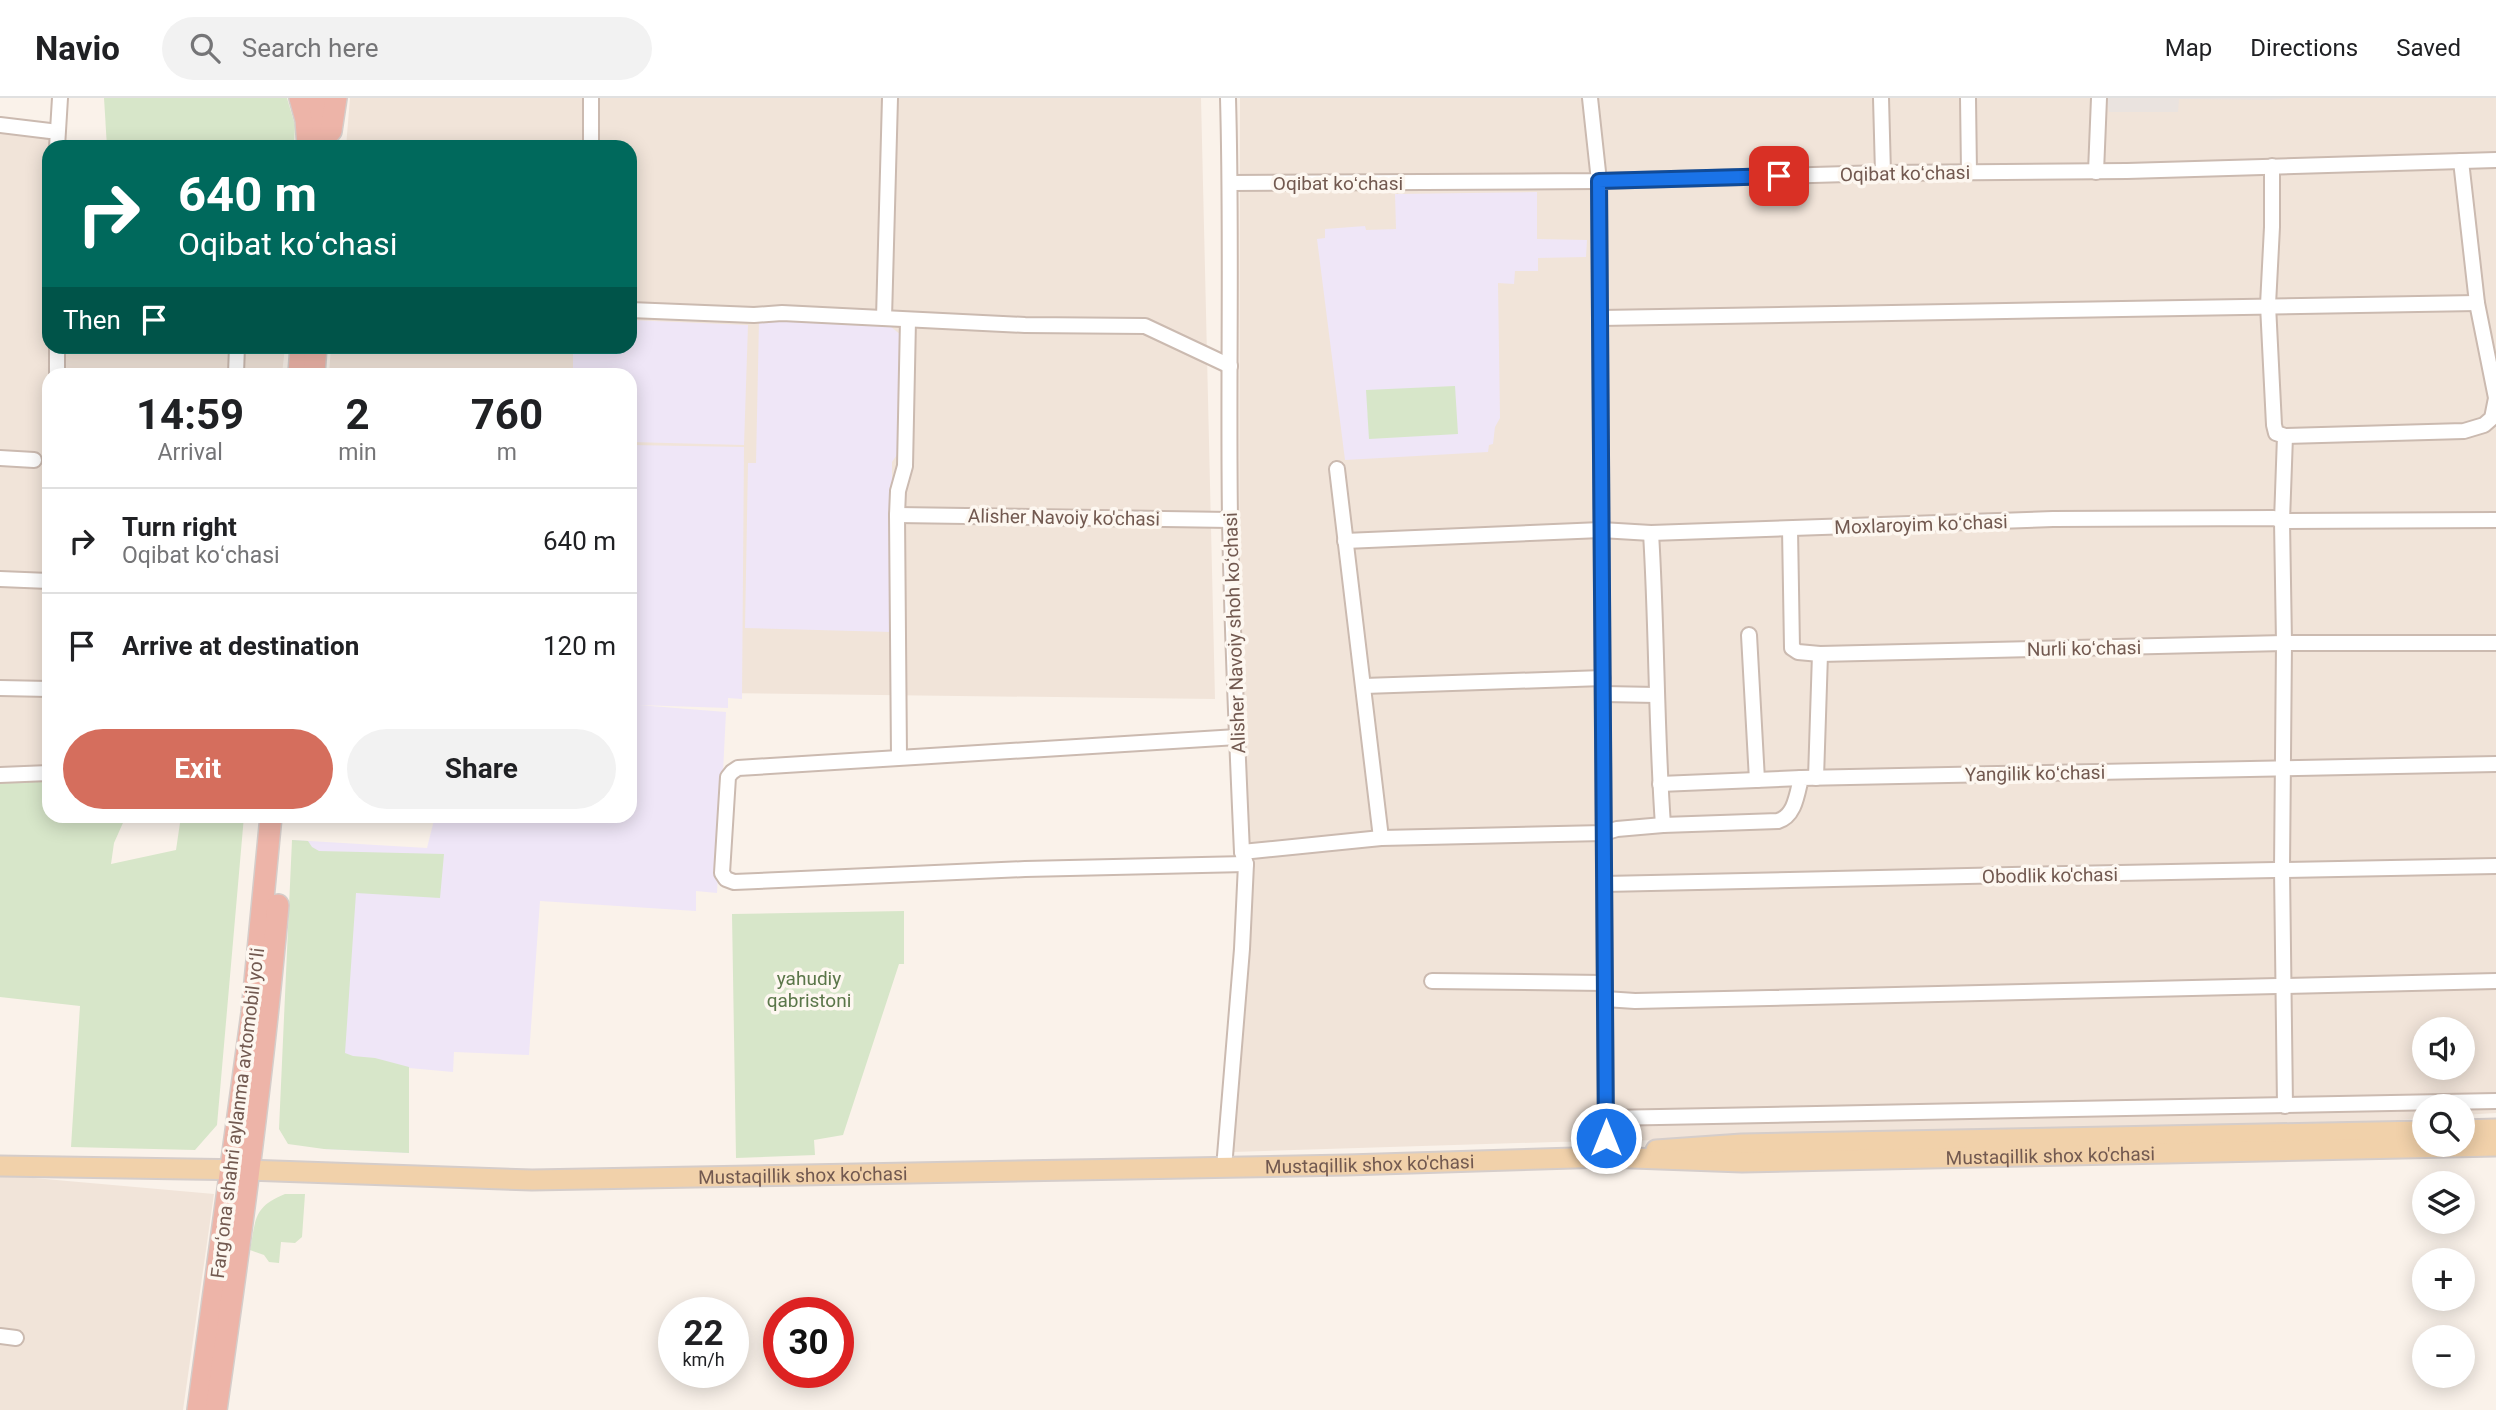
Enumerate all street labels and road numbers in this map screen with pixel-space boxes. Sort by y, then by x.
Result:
street label: Oqibat koʻchasi [1840,161,1970,186]
street label: Oqibat koʻchasi [1273,172,1403,195]
street label: Alisher Navoiy ko'chasi [968,504,1160,531]
street label: Moxlaroyim koʻchasi [1834,510,2008,539]
street label: Alisher Navoiy shoh koʻchasi [1219,512,1250,754]
street label: Nurli koʻchasi [2027,636,2141,661]
street label: Yangilik koʻchasi [1965,761,2105,786]
street label: Obodlik ko'chasi [1982,863,2118,888]
street label: Fargʻona shahri aylanma avtomobil yoʻli [206,947,269,1280]
street label: Mustaqillik shox ko'chasi [1945,1142,2155,1170]
street label: Mustaqillik shox ko'chasi [1265,1150,1475,1179]
street label: Mustaqillik shox ko'chasi [698,1162,908,1189]

